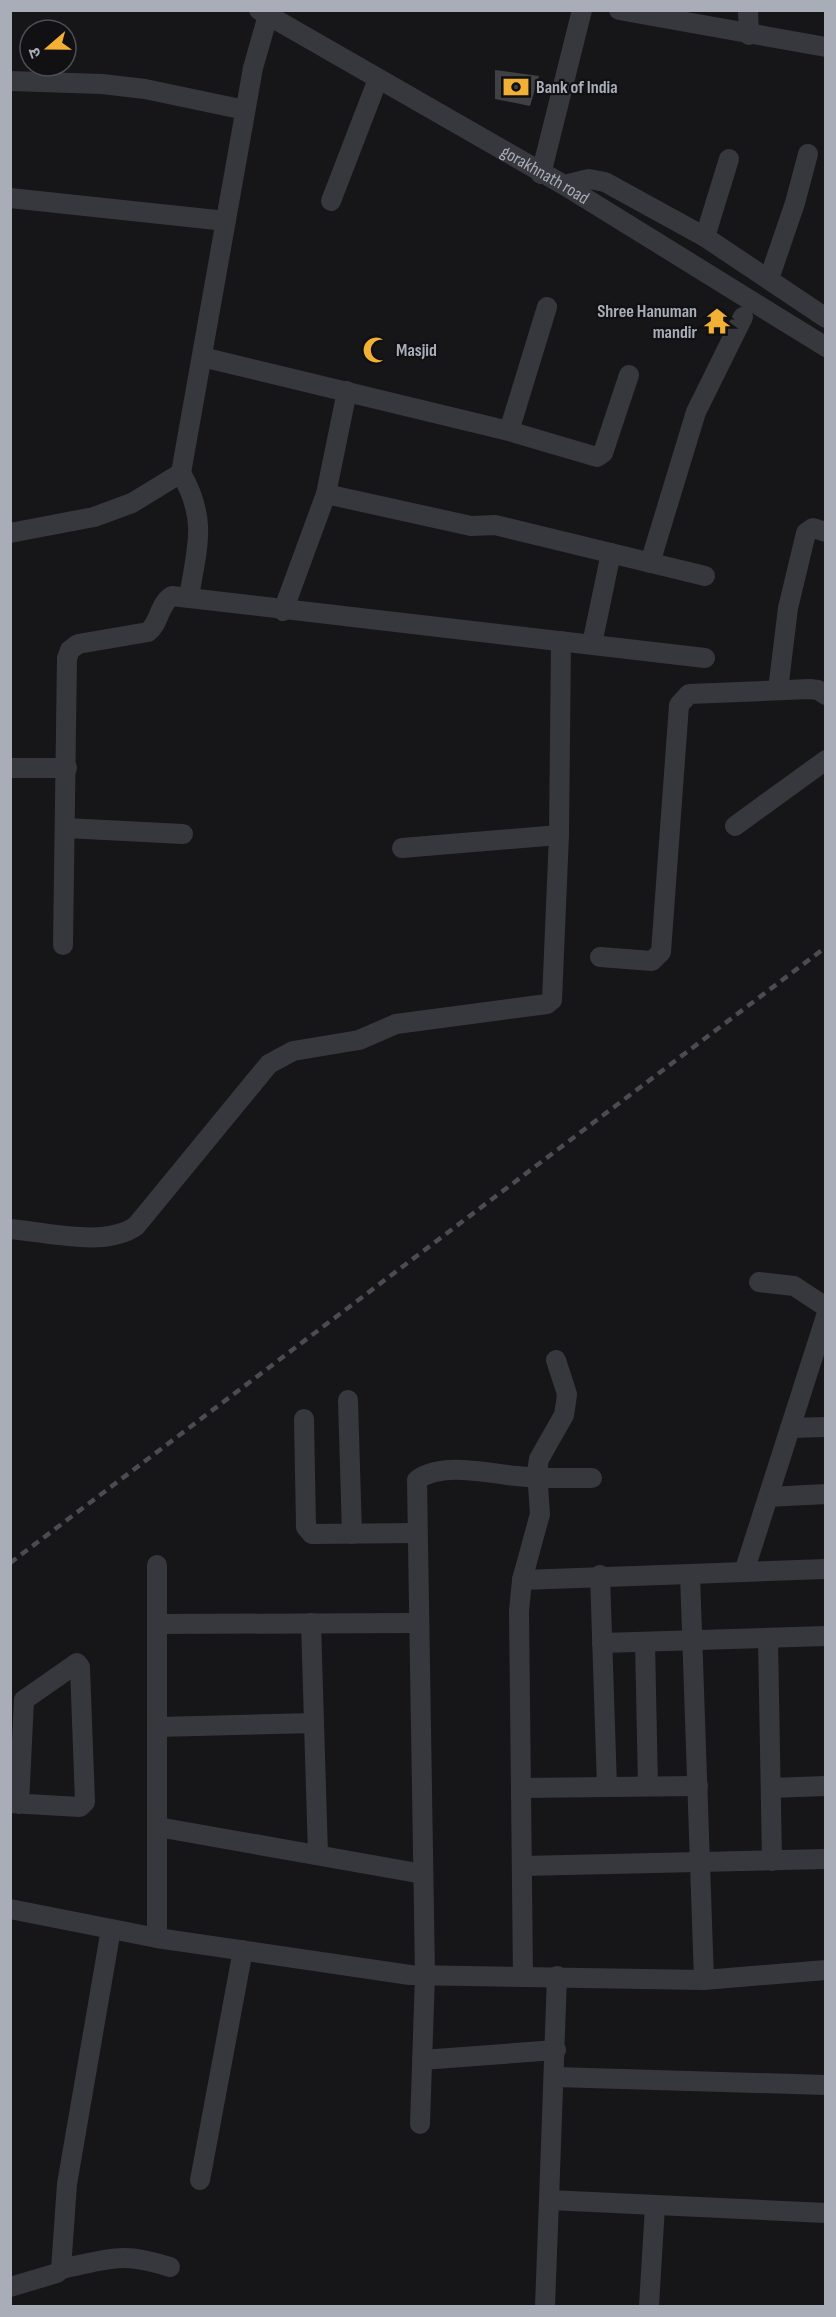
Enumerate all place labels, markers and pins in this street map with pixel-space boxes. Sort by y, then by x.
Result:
bank icon: Bank of India [501,72,531,102]
place label: Bank of India [536,77,618,98]
place label: Shree Hanuman mandir [597,301,697,343]
temple icon: Shree Hanuman mandir [702,306,732,336]
mosque icon: Masjid [361,335,391,365]
place label: Masjid [396,340,437,361]

